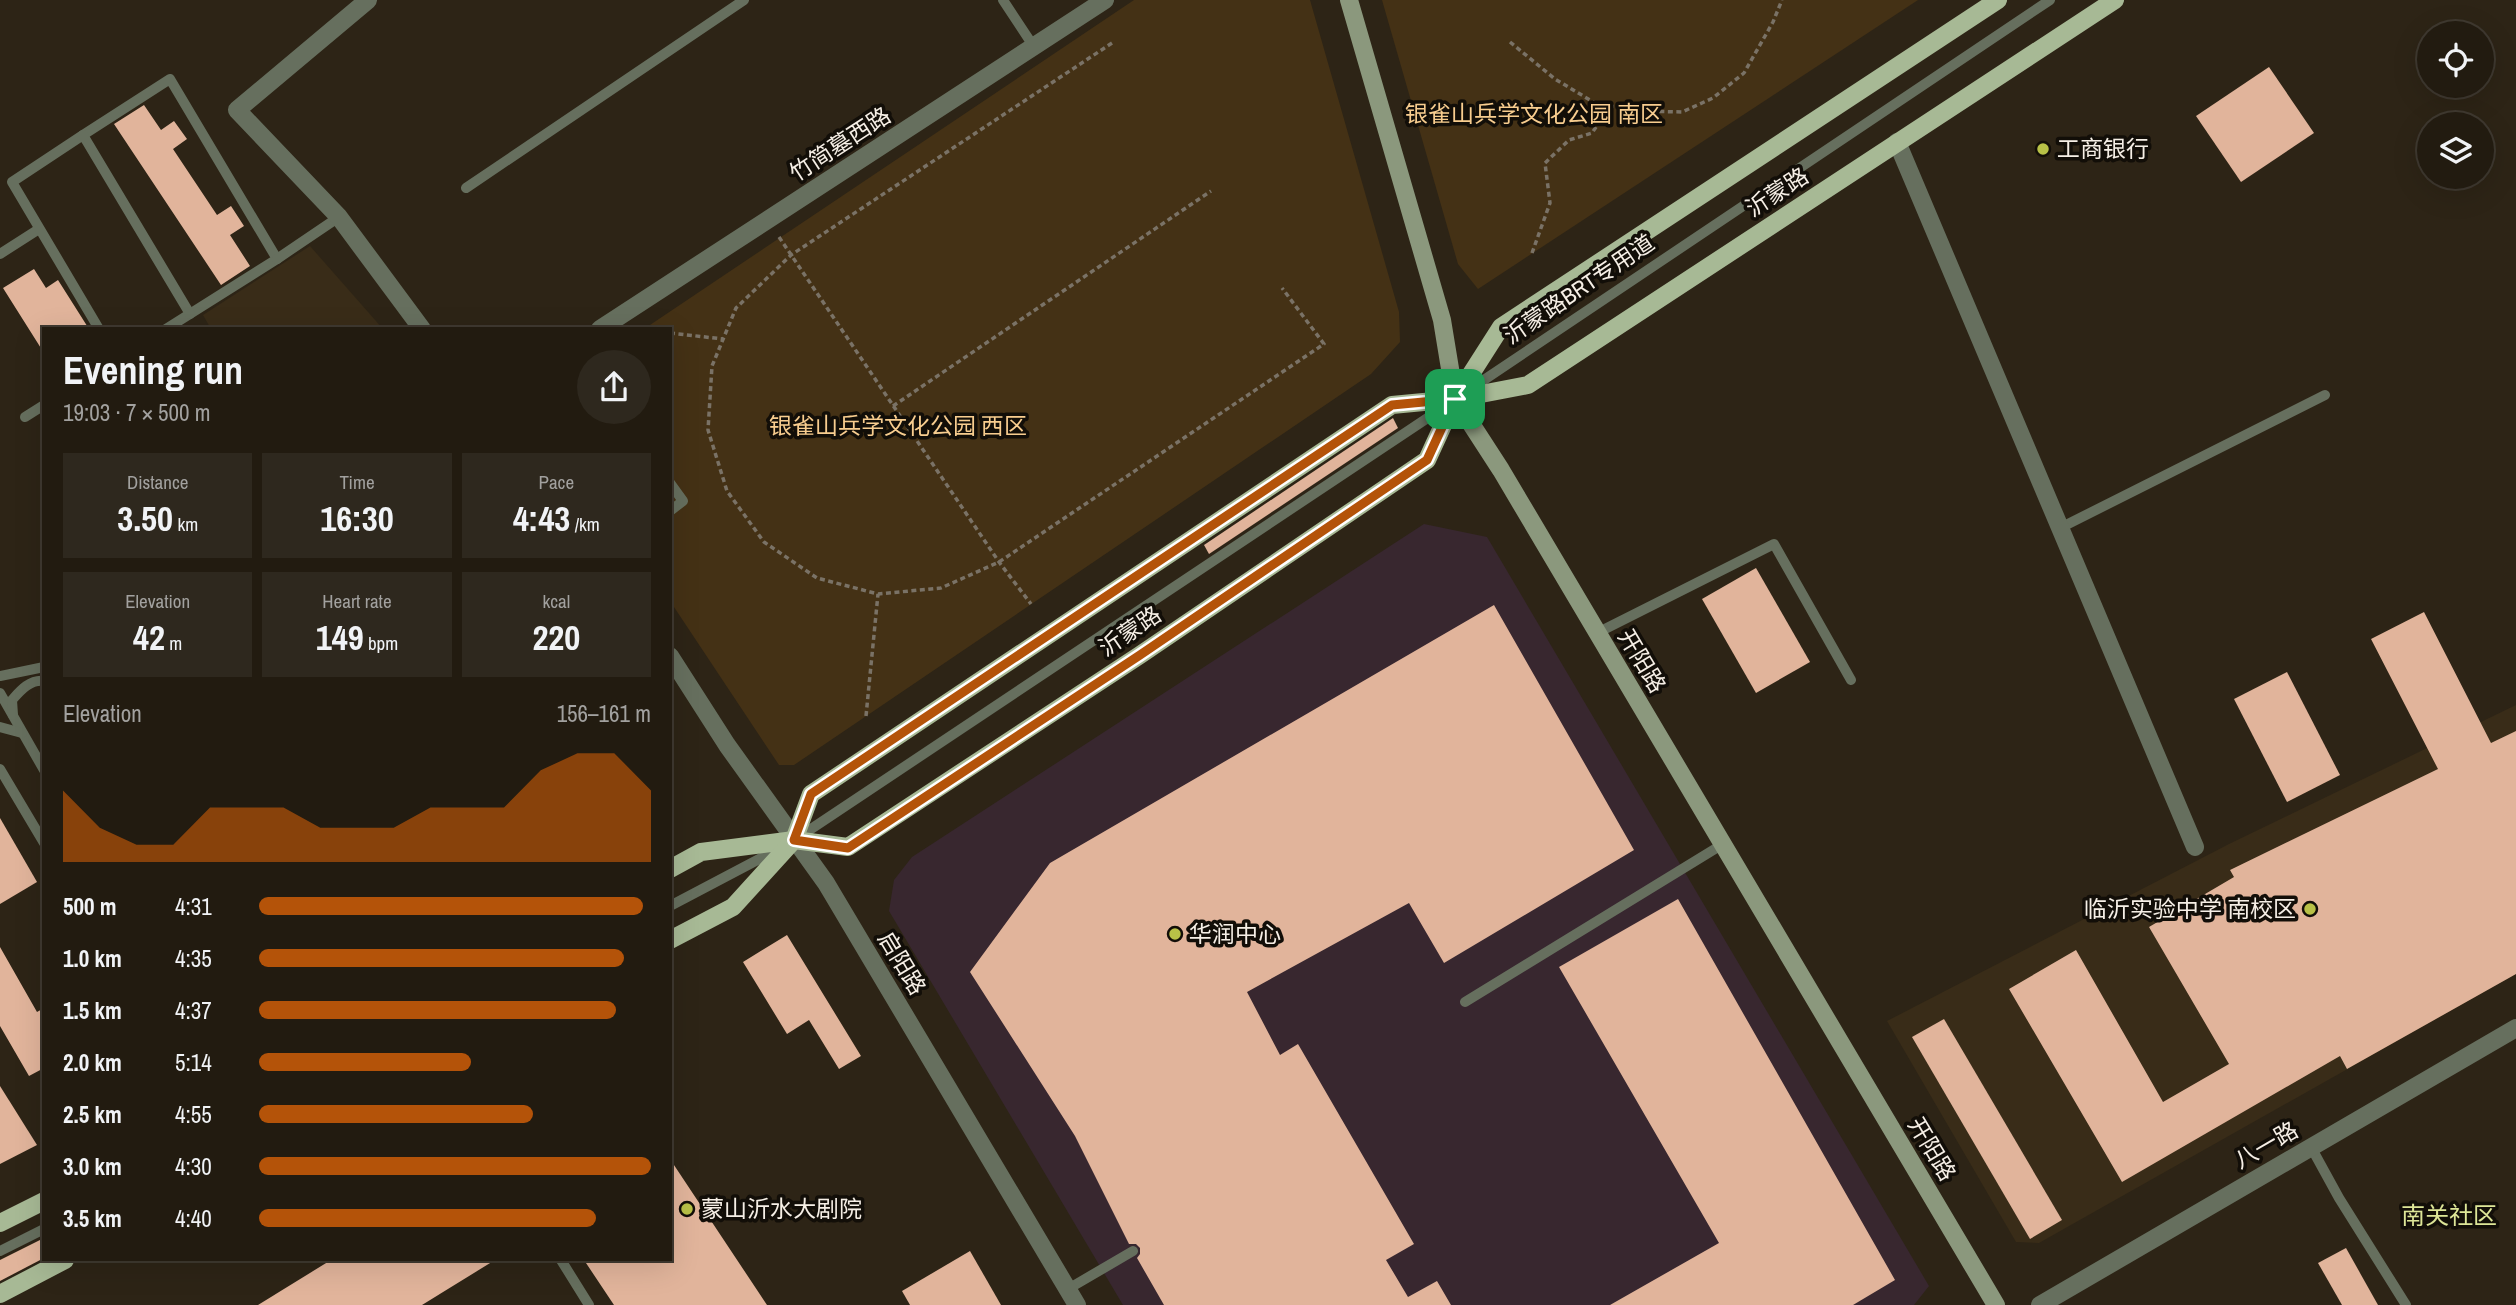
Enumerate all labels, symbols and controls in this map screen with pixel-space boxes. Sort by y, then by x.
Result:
map controls [2417,21,2494,189]
button: locate [2417,21,2494,98]
park label: 银雀山兵学文化公园 南区 [1405,98,1663,129]
street label: 竹简墓西路 [783,99,896,188]
button: layers [2417,112,2494,189]
place label: 工商银行 [2057,133,2149,164]
marker: 工商银行 [2035,141,2051,157]
street label: 沂蒙路 [1739,160,1814,223]
street label: 沂蒙路BRT专用道 [1497,227,1660,350]
text: Evening run [63,345,243,396]
button: share [577,350,651,424]
pin [1425,369,1485,429]
icon: arrive [1436,380,1474,418]
text: 19:03 · 7 × 500 m [63,397,210,428]
park label: 银雀山兵学文化公园 西区 [769,410,1027,441]
text: Distance [127,469,188,495]
text: Time [339,469,375,495]
text: Pace [539,469,574,495]
text: 3.50 [117,495,173,542]
text: 16:30 [320,495,394,542]
text: 4:43 [513,495,570,542]
text: km [173,511,198,537]
text: /km [570,511,600,537]
text: Elevation [125,588,190,614]
text: Heart rate [322,588,392,614]
text: kcal [542,588,570,614]
street label: 沂蒙路 [1092,598,1167,663]
text: 42 [133,614,165,661]
text: 149 [316,614,364,661]
text: 220 [532,614,580,661]
street label: 开阳路 [1611,623,1673,698]
text: m [165,630,182,656]
text: bpm [364,630,398,656]
text: Elevation [63,698,142,729]
text: 156–161 m [557,698,651,729]
text: 500 m [63,891,116,922]
text: 4:31 [175,891,212,922]
place label: 临沂实验中学 南校区 [2084,893,2296,924]
marker: 临沂实验中学 南校区 [2302,901,2318,917]
place label: 华润中心 [1189,918,1281,949]
street label: 启阳路 [871,925,933,1000]
marker: 华润中心 [1167,926,1183,942]
text: 1.0 km [63,943,122,974]
text: 4:35 [175,943,212,974]
text: 1.5 km [63,995,122,1026]
text: 4:37 [175,995,212,1026]
text: 2.0 km [63,1047,122,1078]
text: 5:14 [175,1047,212,1078]
text: 2.5 km [63,1099,122,1130]
text: 4:55 [175,1099,212,1130]
street label: 开阳路 [1901,1111,1963,1186]
street label: 八一路 [2228,1114,2303,1175]
text: 3.0 km [63,1151,122,1182]
text: 4:30 [175,1151,212,1182]
place label: 蒙山沂水大剧院 [701,1193,862,1224]
district label: 南关社区 [2401,1199,2497,1231]
marker: 蒙山沂水大剧院 [679,1201,695,1217]
text: 3.5 km [63,1203,122,1234]
text: 4:40 [175,1203,212,1234]

